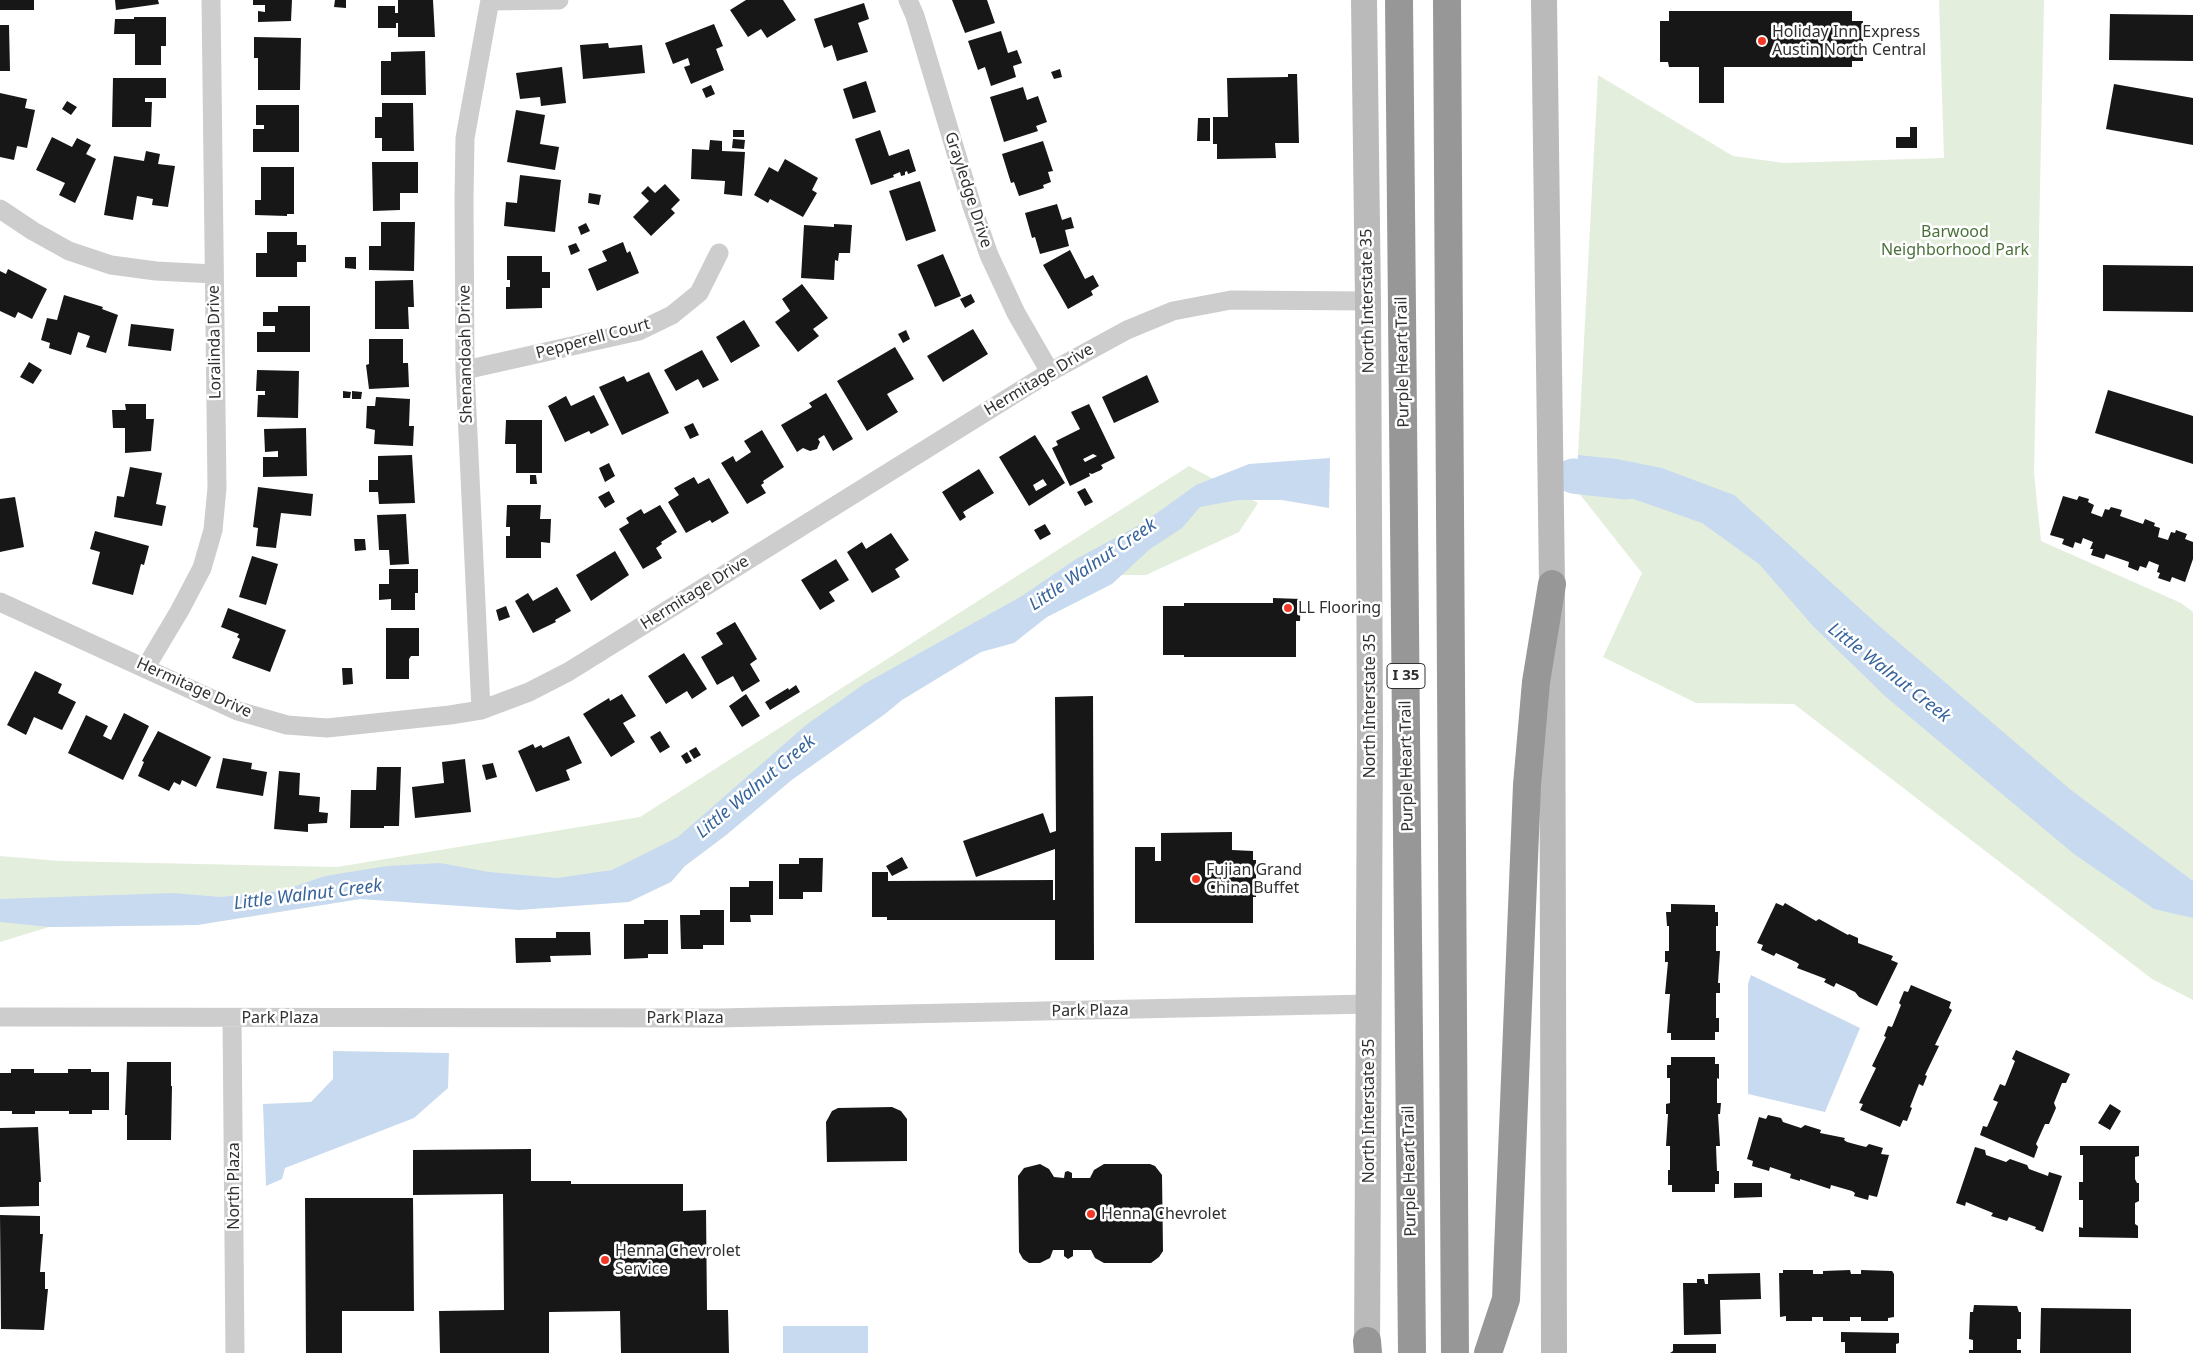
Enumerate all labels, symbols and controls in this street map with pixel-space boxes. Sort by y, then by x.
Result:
place label: Holiday Inn Express Austin North Central [1772,22,1926,60]
marker: Holiday Inn Express Austin North Central [1756,35,1768,47]
street label: Grayledge Drive [940,130,996,250]
park label: Barwood Neighborhood Park [1881,222,2029,260]
street label: North Interstate 35 [1357,229,1379,373]
street label: Loralinda Drive [204,285,226,399]
street label: Shenandoah Drive [455,285,477,423]
street label: Purple Heart Trail [1392,296,1414,428]
street label: Pepperell Court [534,315,652,363]
street label: Hermitage Drive [981,340,1097,420]
water label: Little Walnut Creek [1025,514,1161,616]
street label: Hermitage Drive [637,552,753,634]
place label: LL Flooring [1298,598,1381,618]
marker: LL Flooring [1282,602,1294,614]
water label: Little Walnut Creek [1824,619,1954,727]
street label: North Interstate 35 [1360,634,1380,778]
street label: Hermitage Drive [133,654,255,722]
road number: I 35 [1387,664,1425,688]
street label: Purple Heart Trail [1396,700,1418,832]
water label: Little Walnut Creek [692,731,820,843]
place label: Fujian Grand China Buffet [1206,860,1302,898]
marker: Fujian Grand China Buffet [1190,873,1202,885]
water label: Little Walnut Creek [233,875,383,915]
street label: Park Plaza [1051,1001,1129,1021]
street label: Park Plaza [241,1008,319,1028]
street label: Park Plaza [646,1008,724,1028]
street label: North Interstate 35 [1359,1039,1379,1183]
street label: Purple Heart Trail [1399,1105,1421,1237]
street label: North Plaza [224,1142,244,1230]
place label: Henna Chevrolet [1101,1204,1227,1224]
marker: Henna Chevrolet [1085,1208,1097,1220]
place label: Henna Chevrolet Service [615,1241,741,1279]
marker: Henna Chevrolet Service [599,1254,611,1266]

